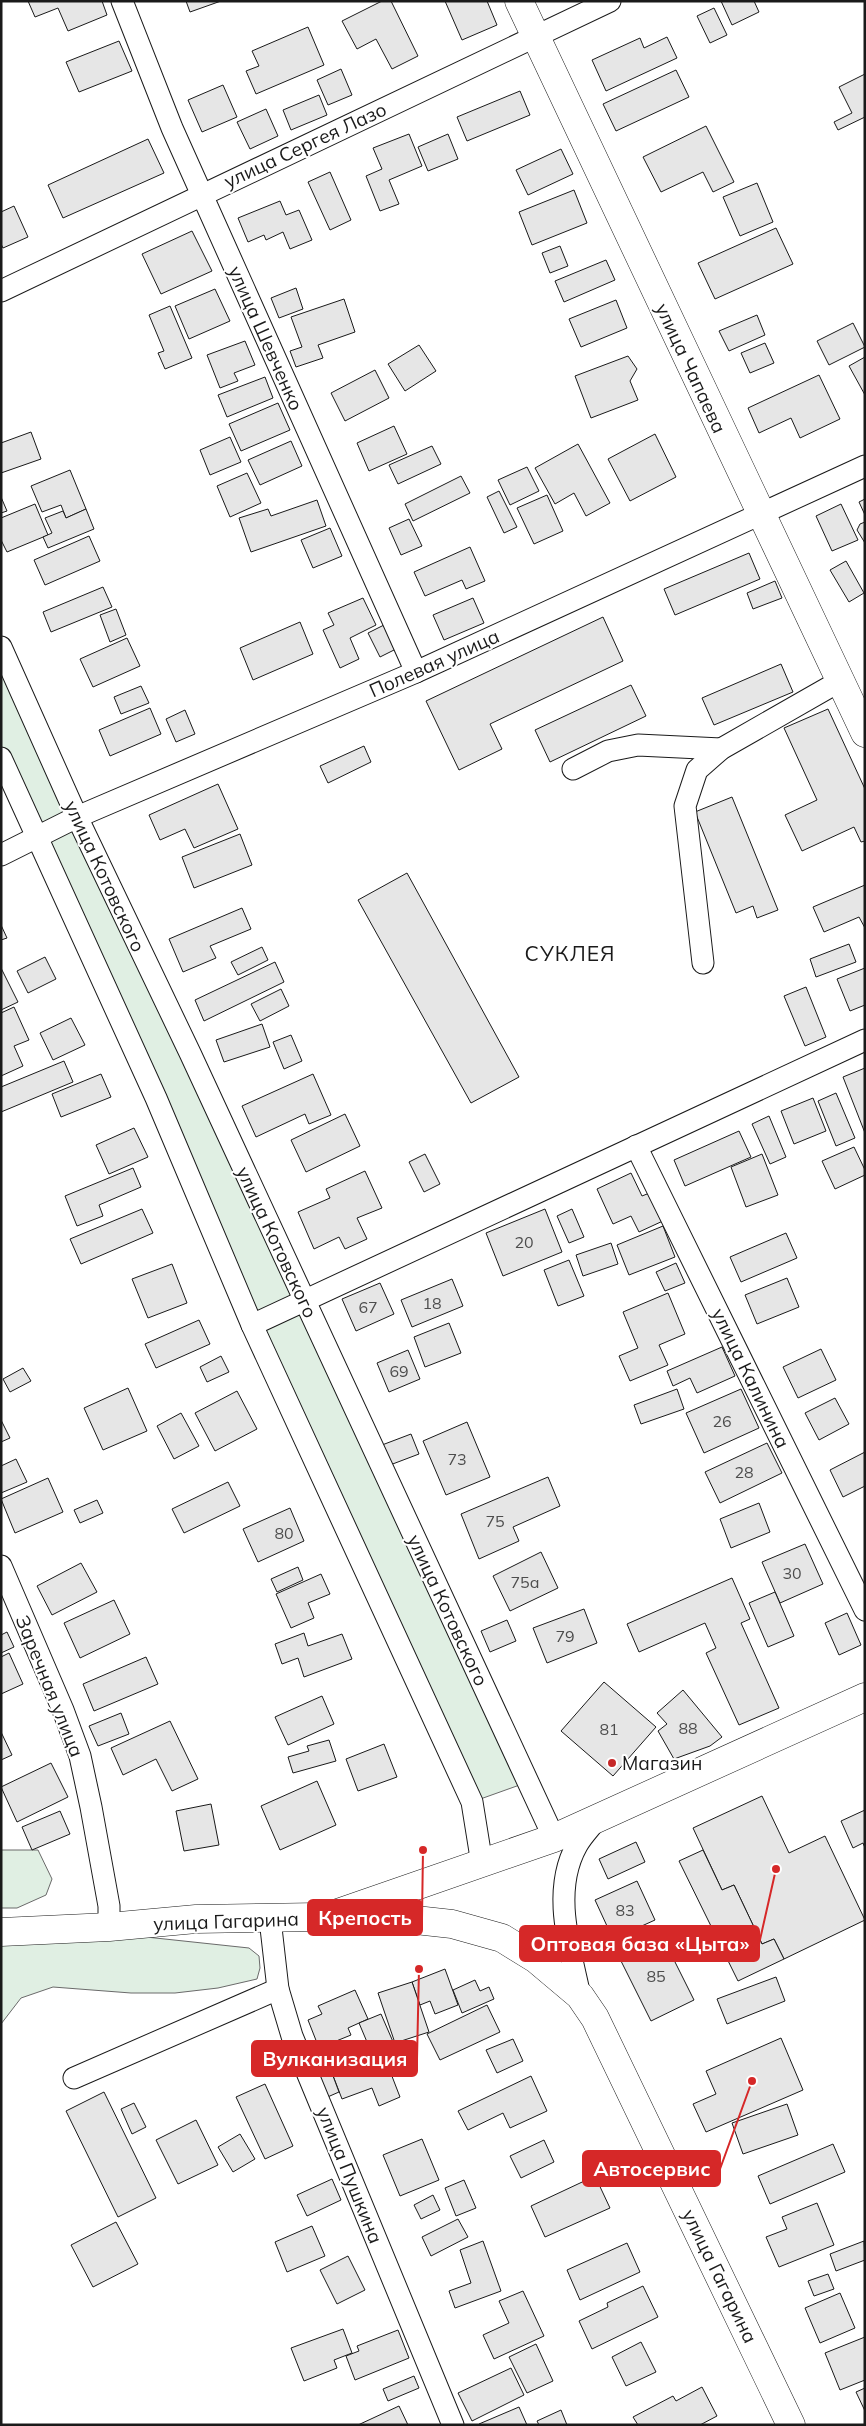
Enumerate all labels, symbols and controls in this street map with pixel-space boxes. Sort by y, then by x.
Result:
street label: улица Сергея Лазо [220,97,390,193]
street label: улица Шевченко [223,262,309,414]
street label: улица Чапаева [650,299,732,437]
street label: Полевая улица [365,624,503,702]
street label: улица Котовского [59,796,151,956]
district label: СУКЛЕЯ [525,940,615,966]
street label: улица Котовского [231,1162,323,1322]
house number: 20 [514,1232,534,1252]
house number: 18 [422,1293,442,1313]
house number: 67 [358,1297,378,1317]
street label: улица Калинина [707,1304,795,1452]
house number: 69 [389,1361,409,1381]
house number: 26 [712,1411,732,1431]
house number: 73 [447,1449,467,1469]
house number: 28 [734,1462,754,1482]
house number: 75 [485,1511,505,1531]
house number: 80 [274,1523,294,1543]
street label: улица Котовского [402,1530,494,1690]
house number: 30 [782,1563,802,1583]
house number: 75а [511,1572,539,1592]
street label: Заречная улица [11,1612,89,1760]
house number: 79 [555,1626,575,1646]
house number: 88 [678,1718,698,1738]
house number: 81 [599,1719,619,1739]
place label: Магазин [622,1751,702,1775]
marker: Магазин [606,1757,618,1769]
callout: Крепость [308,1900,422,1935]
house number: 83 [615,1900,635,1920]
text: Крепость [318,1905,412,1930]
street label: улица Гагарина [153,1906,299,1936]
callout: Оптовая база «Цыта» [520,1926,759,1961]
text: Оптовая база «Цыта» [531,1931,750,1956]
house number: 85 [646,1966,666,1986]
callout: Вулканизация [252,2041,417,2076]
text: Вулканизация [263,2046,407,2071]
street label: улица Пушкина [312,2103,388,2247]
callout: Автосервис [583,2151,720,2186]
text: Автосервис [594,2156,711,2181]
street label: улица Гагарина [677,2205,763,2347]

